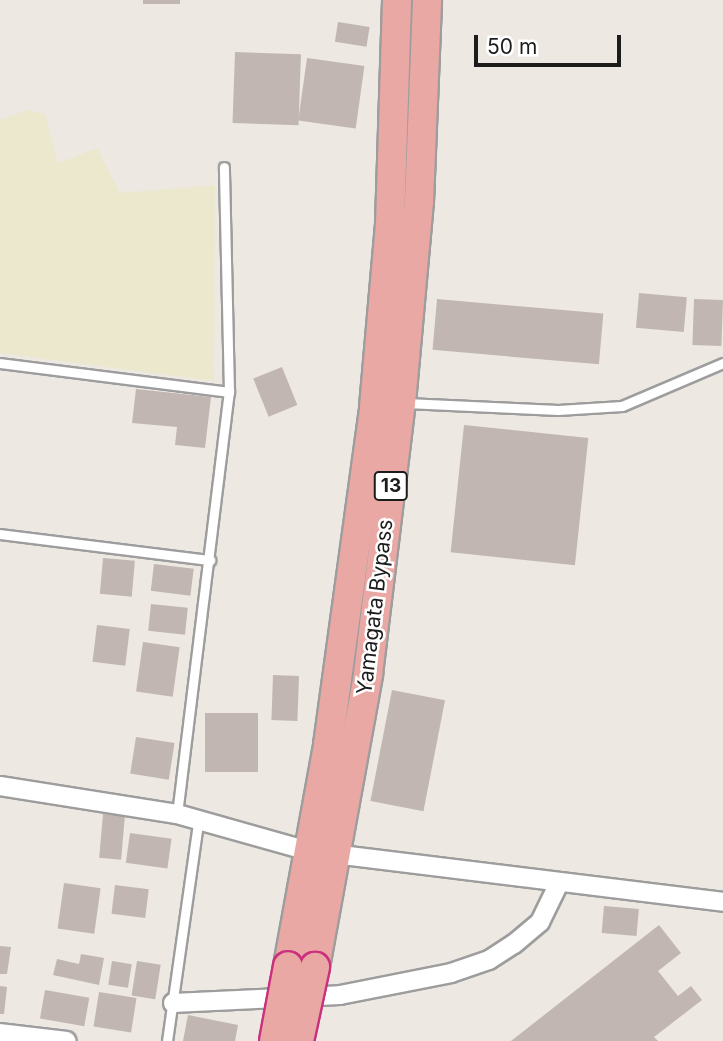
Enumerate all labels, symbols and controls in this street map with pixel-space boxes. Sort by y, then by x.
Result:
scale bar [478,21,625,65]
text: 50 m [487,34,537,59]
road number: 13 [374,471,408,502]
street label: Yamagata Bypass [352,518,398,696]

